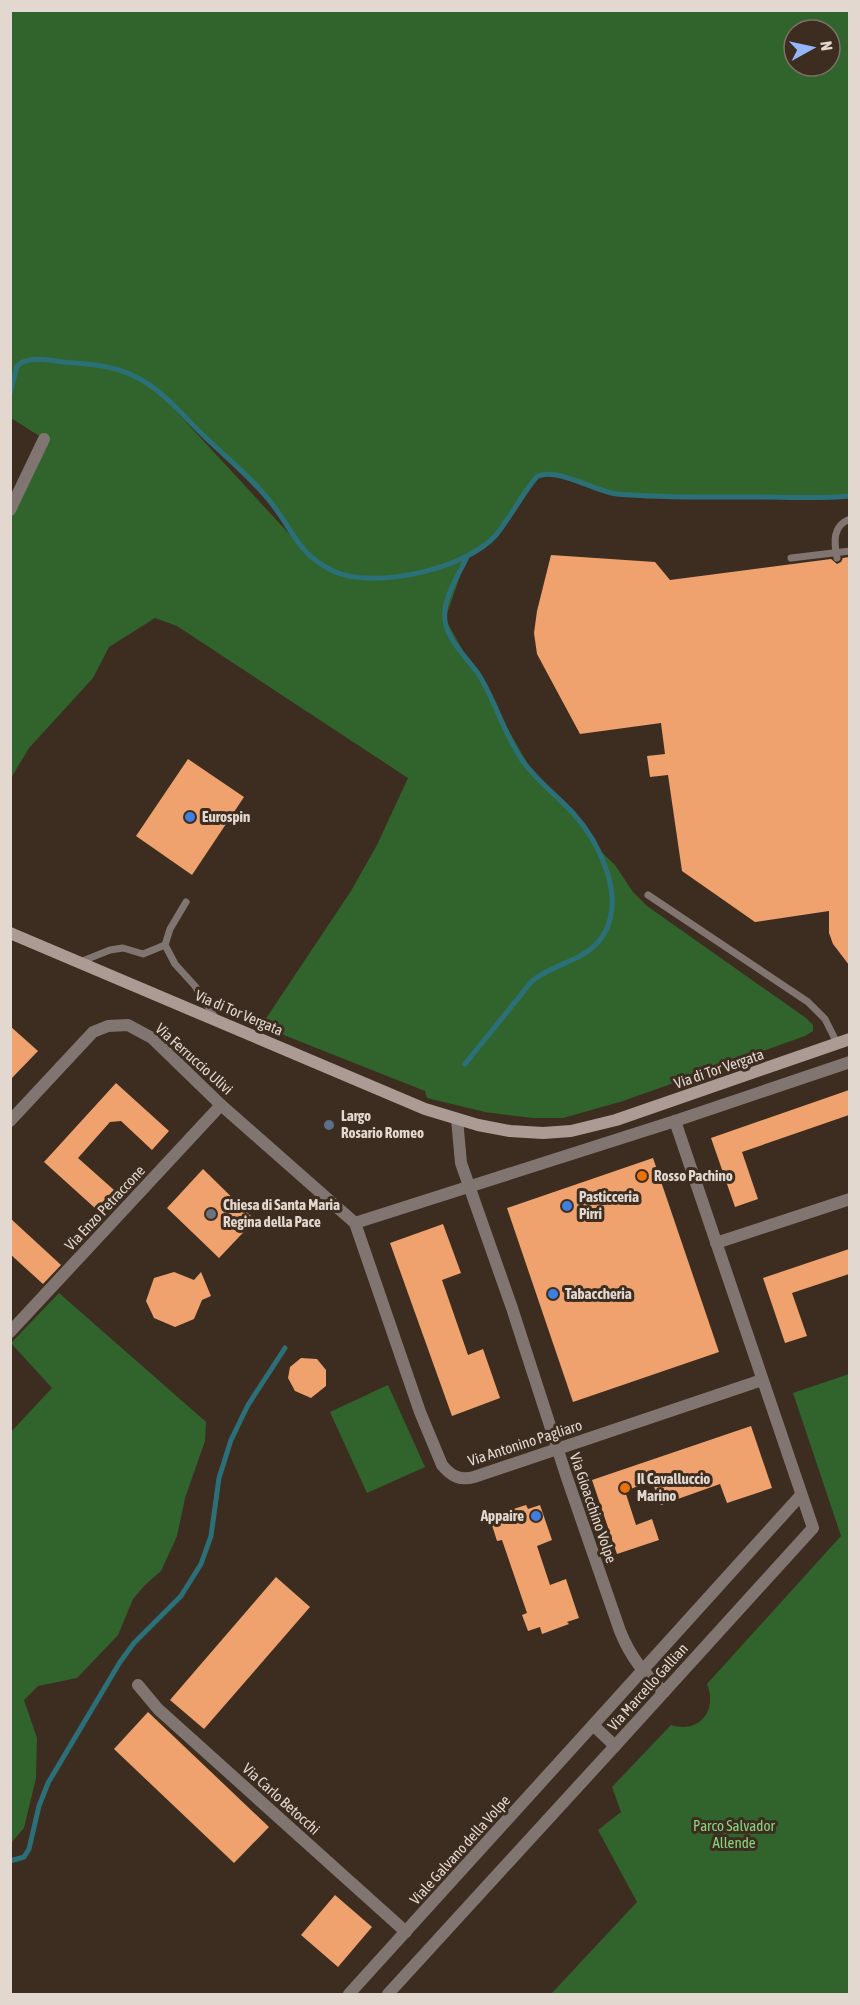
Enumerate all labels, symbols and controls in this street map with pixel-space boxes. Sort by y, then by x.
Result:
north arrow [782,18,842,78]
text: N [817,40,836,52]
place label: Eurospin [202,808,250,825]
marker: Eurospin [183,810,197,824]
street label: Via di Tor Vergata [193,986,286,1039]
street label: Via Ferruccio Ulivi [152,1020,236,1098]
street label: Via di Tor Vergata [672,1045,766,1092]
place label: Largo Rosario Romeo [341,1107,424,1141]
marker: Largo Rosario Romeo [322,1118,336,1132]
street label: Via Enzo Petraccone [61,1162,148,1254]
place label: Rosso Pachino [654,1167,733,1184]
marker: Rosso Pachino [635,1169,649,1183]
place label: Pasticceria Pirri [579,1188,639,1222]
place label: Chiesa di Santa Maria Regina della Pace [223,1196,340,1230]
marker: Pasticceria Pirri [560,1199,574,1213]
marker: Chiesa di Santa Maria Regina della Pace [204,1207,218,1221]
place label: Tabaccheria [565,1285,632,1302]
marker: Tabaccheria [546,1287,560,1301]
street label: Via Antonino Pagliaro [466,1416,584,1469]
street label: Via Gioacchino Volpe [567,1451,620,1565]
place label: Il Cavalluccio Marino [637,1470,710,1504]
marker: Il Cavalluccio Marino [618,1481,632,1495]
place label: Appaire [480,1507,524,1524]
marker: Appaire [529,1509,543,1523]
street label: Via Marcello Gallian [604,1640,691,1734]
street label: Via Carlo Betocchi [239,1760,323,1838]
street label: Viale Galvano della Volpe [406,1791,513,1908]
park label: Parco Salvador Allende [693,1817,775,1851]

